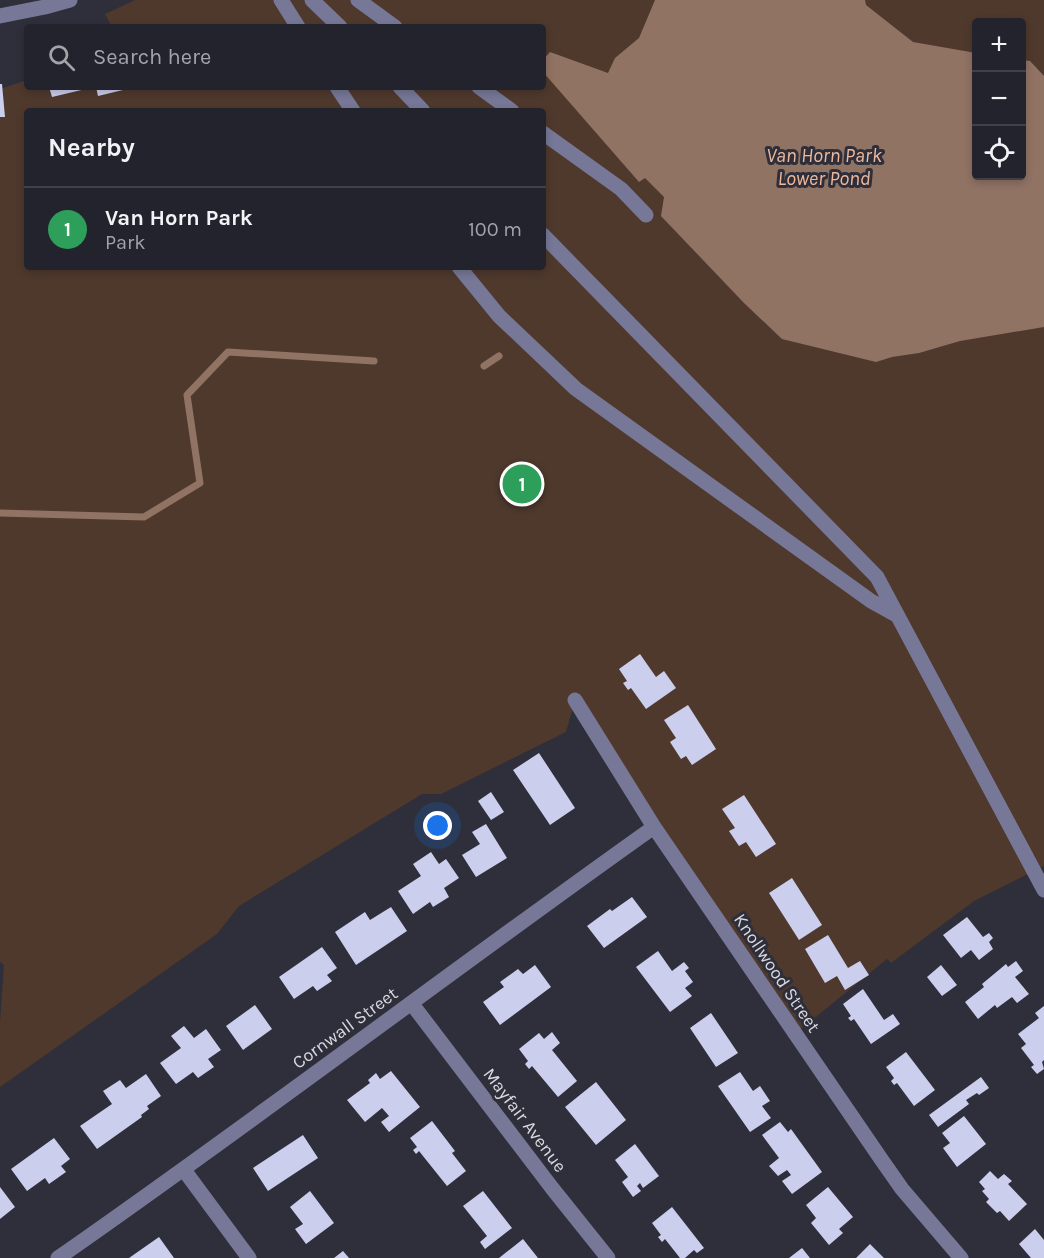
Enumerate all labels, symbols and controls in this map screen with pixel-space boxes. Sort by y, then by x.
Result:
map controls [972,18,1026,180]
button: + [972,18,1026,72]
search box [24,24,546,90]
icon: search [45,41,78,74]
text: Search here [93,44,211,70]
button: − [972,72,1026,126]
button: locate [972,126,1026,180]
text: Nearby [48,132,135,163]
water label: Van Horn Park Lower Pond [766,144,883,190]
text: Van Horn Park [105,205,253,231]
text: 1 [64,218,71,241]
text: 100 m [468,218,522,241]
text: Park [105,231,146,254]
pin: 1 [502,462,542,506]
your location [423,811,452,840]
street label: Knollwood Street [729,909,825,1037]
street label: Cornwall Street [288,982,402,1074]
street label: Mayfair Avenue [479,1063,571,1177]

